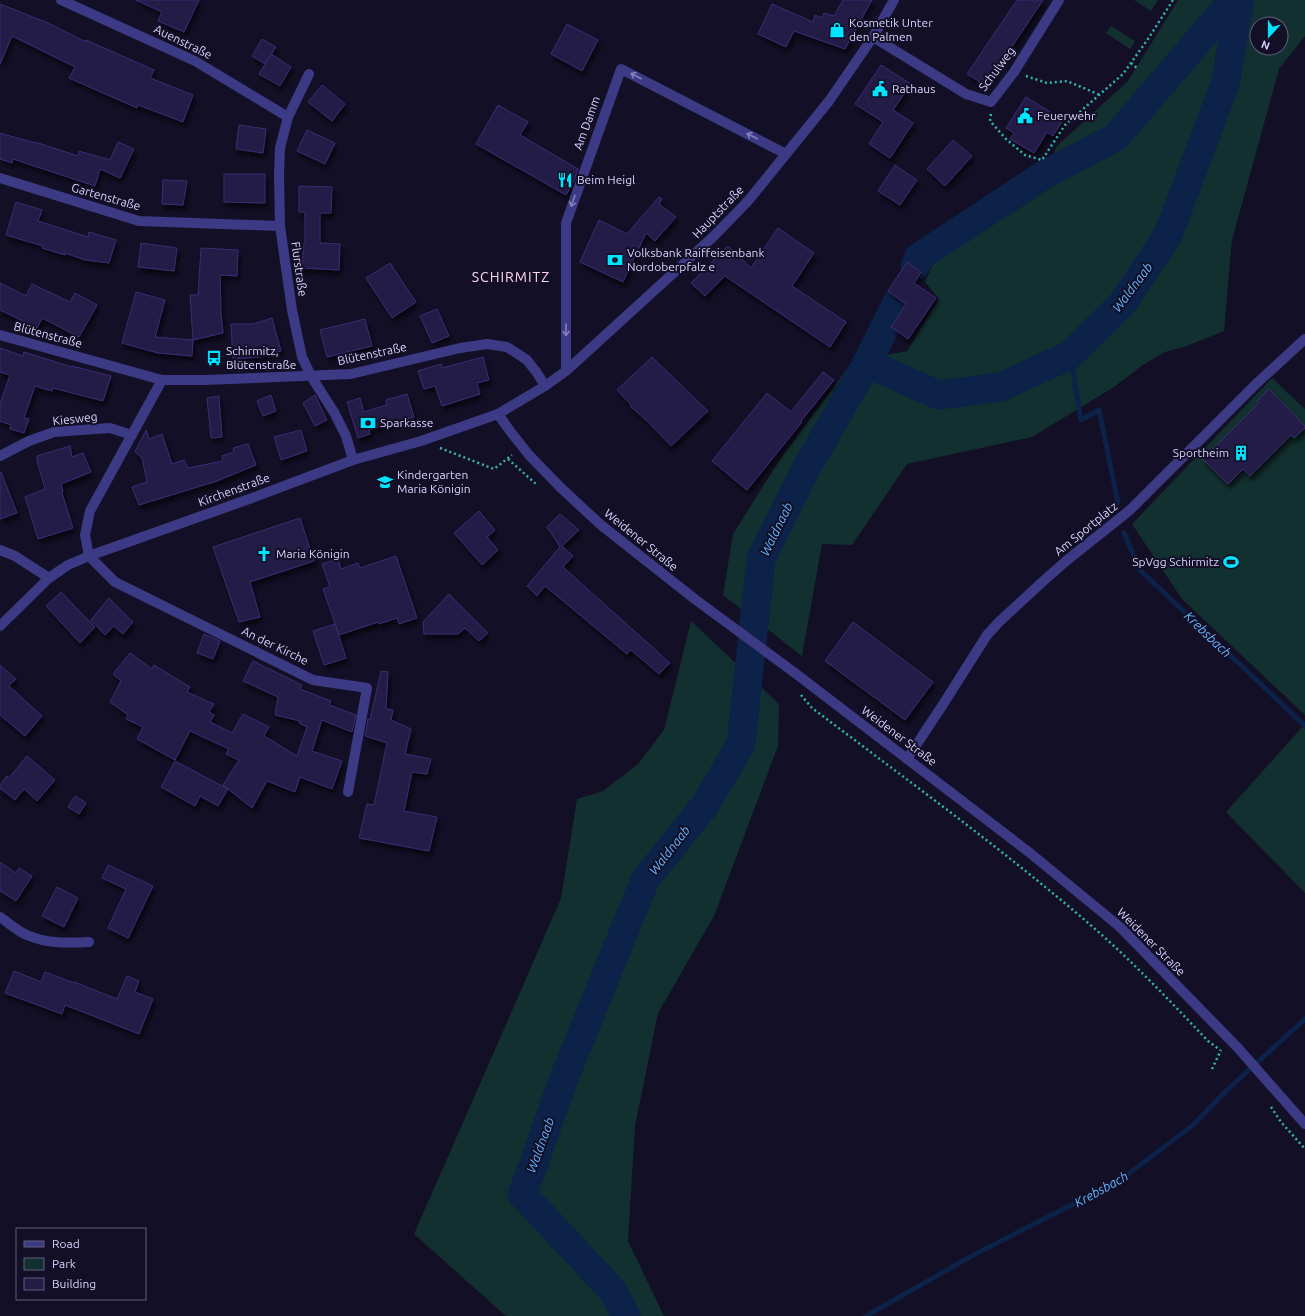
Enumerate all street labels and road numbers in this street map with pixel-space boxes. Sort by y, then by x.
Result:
street label: Auenstraße [152,22,214,61]
street label: Schulweg [976,44,1017,93]
street label: Am Damm [571,94,602,151]
street label: Gartenstraße [70,180,142,213]
street label: Hauptstraße [689,183,746,240]
street label: Flurstraße [289,241,310,297]
street label: Blütenstraße [13,319,84,350]
street label: Blütenstraße [336,340,408,367]
street label: Kiesweg [52,410,98,427]
street label: Kirchenstraße [196,471,271,509]
street label: Am Sportplatz [1052,499,1120,558]
street label: Weidener Straße [602,506,681,573]
street label: An der Kirche [240,624,311,667]
street label: Weidener Straße [859,703,939,768]
street label: Weidener Straße [1115,905,1188,978]

